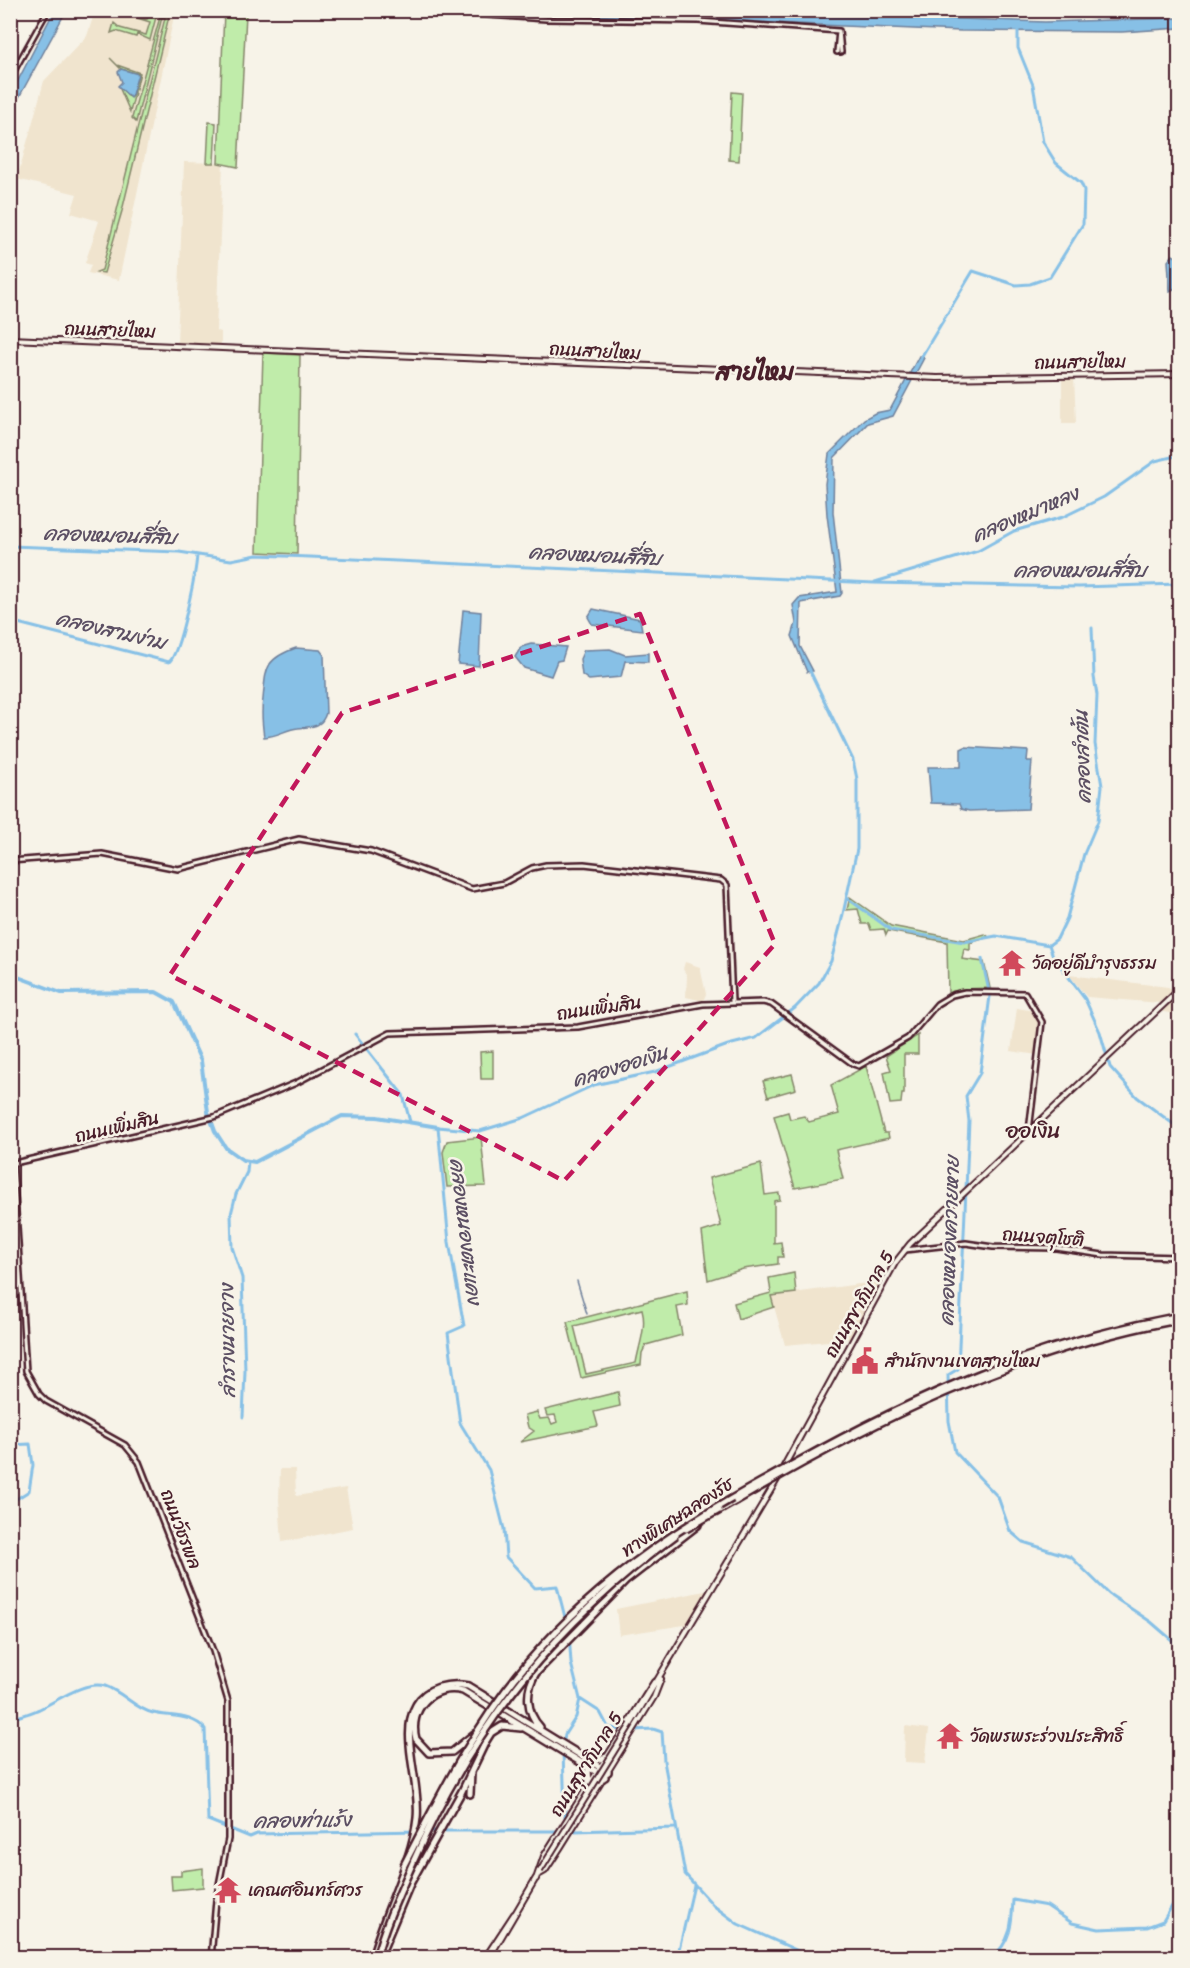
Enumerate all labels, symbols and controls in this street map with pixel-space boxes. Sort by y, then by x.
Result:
street label: ถนนสายไหม [64,312,156,348]
street label: ถนนสายไหม [548,333,642,369]
street label: ถนนสายไหม [1034,345,1126,379]
district label: สายไหม [715,351,795,393]
water label: คลองหมาหลง [966,475,1087,553]
water label: คลองหมอนสี่สิบ [43,516,180,555]
water label: คลองหมอนสี่สิบ [528,535,665,577]
water label: คลองหมอนสี่สิบ [1013,553,1149,588]
water label: คลองสามง่าม [52,601,172,661]
water label: คลองลำต้น [1063,707,1102,804]
place label: วัดอยู่ดีบำรุงธรรม [1032,947,1157,979]
temple icon: วัดอยู่ดีบำรุงธรรม [997,948,1027,978]
street label: ถนนเพิ่มสิน [554,986,644,1030]
water label: คลองออเงิน [568,1035,675,1098]
street label: ถนนเพิ่มสิน [72,1102,162,1152]
district label: ออเงิน [1005,1112,1061,1150]
water label: คลองหนองควายหาย [929,1152,970,1326]
water label: คลองหนองตะแคง [439,1156,492,1309]
street label: ถนนจตุโชติ [1001,1218,1086,1256]
street label: ถนนสุขาภิบาล 5 [815,1244,903,1364]
water label: ลำรางนายจาง [209,1281,246,1398]
place label: สำนักงานเขตสายไหม [884,1345,1040,1377]
public building icon: สำนักงานเขตสายไหม [850,1346,880,1376]
street label: ทางพิเศษฉลองรัช [614,1468,741,1566]
street label: ถนนวัชรพล [151,1484,211,1574]
street label: ถนนสุขาภิบาล 5 [541,1705,631,1823]
place label: วัดพรพระร่วงประสิทธิ์ [970,1720,1128,1752]
temple icon: วัดพรพระร่วงประสิทธิ์ [935,1721,965,1751]
water label: คลองท่าแร้ง [253,1802,354,1839]
place label: เคณศอินทร์ศวร [248,1874,364,1906]
temple icon: เคณศอินทร์ศวร [213,1875,243,1905]

